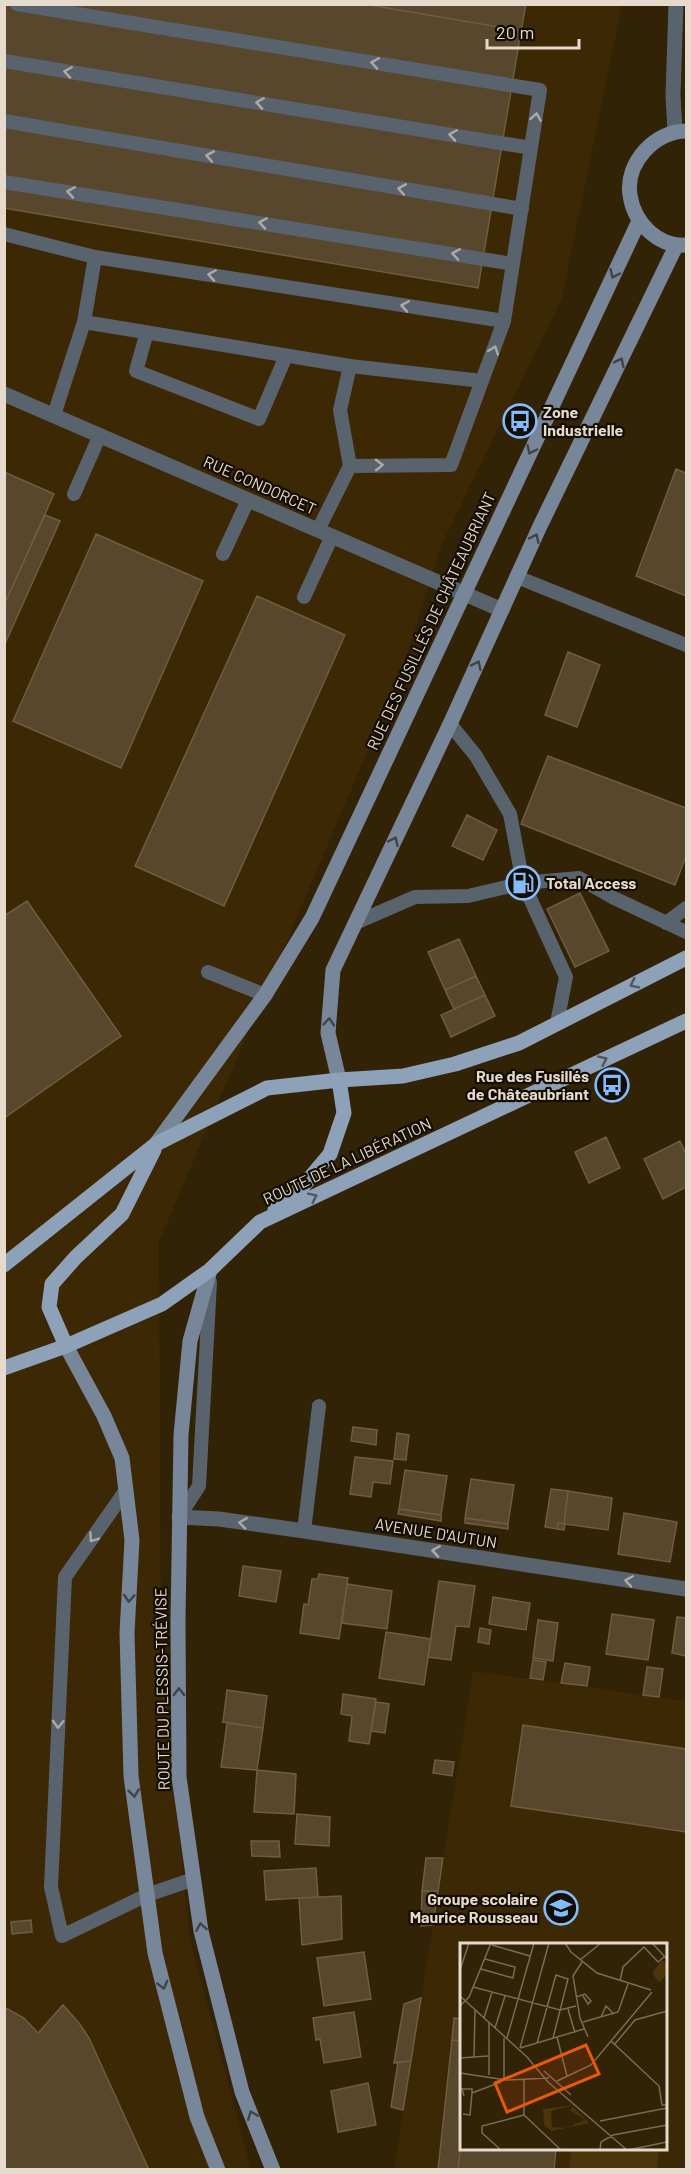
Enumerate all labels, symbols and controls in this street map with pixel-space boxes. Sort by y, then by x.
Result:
scale bar [487,12,578,50]
text: 20 m [496,21,534,43]
one-way arrow [370,57,380,70]
one-way arrow [63,66,73,78]
one-way arrow [256,98,265,110]
one-way arrow [530,113,542,122]
one-way arrow [448,129,458,142]
one-way arrow [205,150,215,163]
one-way arrow [397,183,407,195]
one-way arrow [66,187,75,199]
one-way arrow [259,218,268,230]
one-way arrow [451,249,460,261]
one-way arrow [609,268,621,279]
one-way arrow [208,270,217,282]
one-way arrow [400,300,410,312]
one-way arrow [486,345,499,356]
one-way arrow [612,358,624,369]
place label: Zone Industrielle [543,402,624,439]
bus stop icon: Zone Industrielle [502,403,538,439]
one-way arrow [526,444,538,455]
street label: RUE CONDORCET [201,451,320,518]
one-way arrow [374,459,383,471]
street label: RUE DES FUSILLÉS DE CHÂTEAUBRIANT [362,489,499,753]
one-way arrow [528,533,540,544]
one-way arrow [469,660,481,671]
one-way arrow [387,837,399,848]
fuel station icon: Total Access [505,865,541,901]
place label: Total Access [546,873,636,892]
one-way arrow [629,976,640,988]
one-way arrow [322,1018,335,1027]
one-way arrow [597,1055,608,1067]
place label: Rue des Fusillés de Châteaubriant [467,1066,589,1103]
bus stop icon: Rue des Fusillés de Châteaubriant [594,1067,630,1103]
street label: ROUTE DE LA LIBÉRATION [260,1113,434,1208]
one-way arrow [306,1193,317,1205]
street label: AVENUE D'AUTUN [374,1513,498,1552]
one-way arrow [238,1517,248,1529]
one-way arrow [89,1531,100,1542]
one-way arrow [431,1546,440,1558]
one-way arrow [624,1575,633,1587]
street label: ROUTE DU PLESSIS-TRÉVISE [150,1588,173,1790]
one-way arrow [122,1594,135,1603]
one-way arrow [172,1687,185,1696]
one-way arrow [52,1719,65,1728]
one-way arrow [127,1788,139,1797]
place label: Groupe scolaire Maurice Rousseau [410,1889,538,1926]
school or university icon: Groupe scolaire Maurice Rousseau [543,1890,579,1926]
one-way arrow [195,1922,208,1932]
inset map [460,1943,667,2150]
one-way arrow [156,1980,169,1990]
one-way arrow [246,2111,259,2121]

